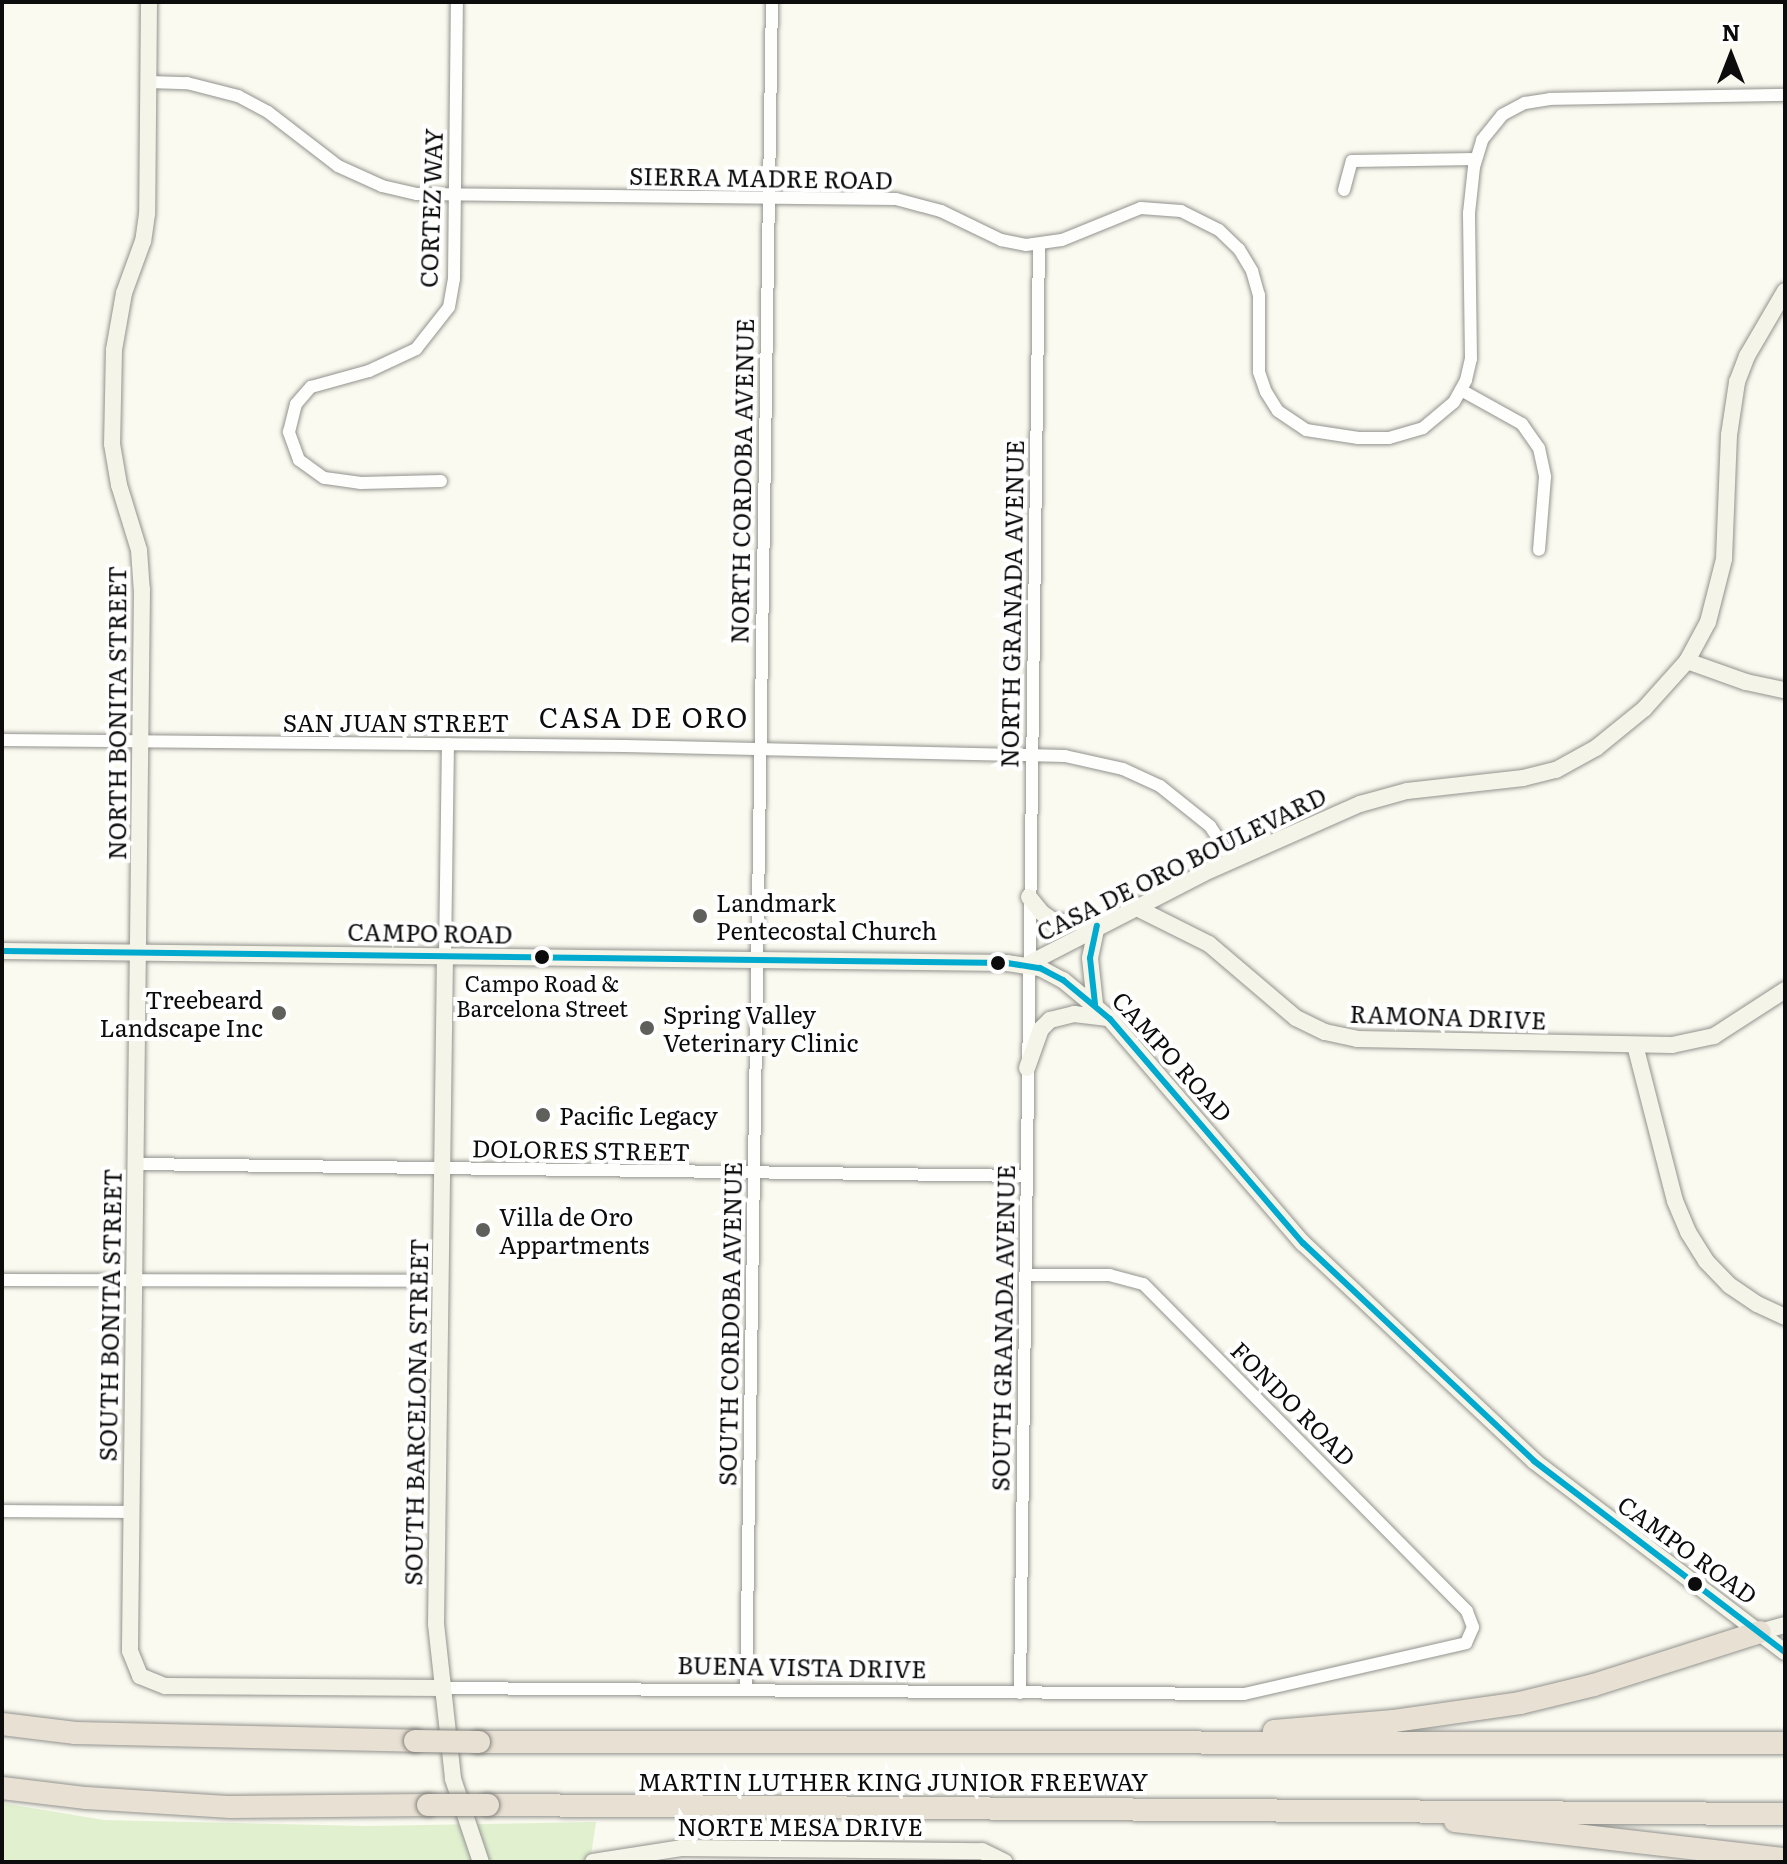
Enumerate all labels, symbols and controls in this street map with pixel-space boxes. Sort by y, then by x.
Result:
text: N [1722,15,1740,48]
north arrow [1691,16,1771,96]
street label: CORTEZ WAY [413,128,447,288]
street label: SIERRA MADRE ROAD [629,160,893,194]
street label: NORTH CORDOBA AVENUE [724,318,758,644]
street label: NORTH GRANADA AVENUE [994,440,1028,768]
street label: NORTH BONITA STREET [102,566,130,860]
district label: CASA DE ORO [539,699,749,733]
street label: SAN JUAN STREET [283,708,509,736]
street label: CASA DE ORO BOULEVARD [1032,780,1330,946]
place label: Landmark Pentecostal Church [716,888,937,944]
marker: Landmark Pentecostal Church [691,907,709,925]
street label: CAMPO ROAD [347,916,513,948]
marker: Campo Road & Barcelona Street [534,949,550,965]
unlabelled marker [990,955,1006,971]
place label: Campo Road & Barcelona Street [456,969,628,1020]
place label: Treebeard Landscape Inc [99,985,263,1041]
street label: CAMPO ROAD [1107,985,1239,1127]
street label: RAMONA DRIVE [1349,998,1547,1034]
place label: Spring Valley Veterinary Clinic [663,1000,859,1056]
marker: Treebeard Landscape Inc [270,1004,288,1022]
marker: Spring Valley Veterinary Clinic [638,1019,656,1037]
place label: Pacific Legacy [559,1101,718,1129]
marker: Pacific Legacy [534,1106,552,1124]
street label: DOLORES STREET [472,1133,690,1165]
street label: SOUTH CORDOBA AVENUE [712,1162,746,1486]
street label: SOUTH GRANADA AVENUE [985,1164,1019,1492]
street label: SOUTH BONITA STREET [92,1168,126,1462]
place label: Villa de Oro Appartments [499,1202,649,1258]
marker: Villa de Oro Appartments [474,1221,492,1239]
street label: SOUTH BARCELONA STREET [398,1238,432,1586]
street label: FONDO ROAD [1226,1335,1362,1471]
street label: CAMPO ROAD [1613,1489,1763,1609]
unlabelled marker [1687,1576,1703,1592]
street label: BUENA VISTA DRIVE [677,1649,927,1683]
street label: MARTIN LUTHER KING JUNIOR FREEWAY [638,1767,1148,1795]
street label: NORTE MESA DRIVE [677,1812,923,1840]

